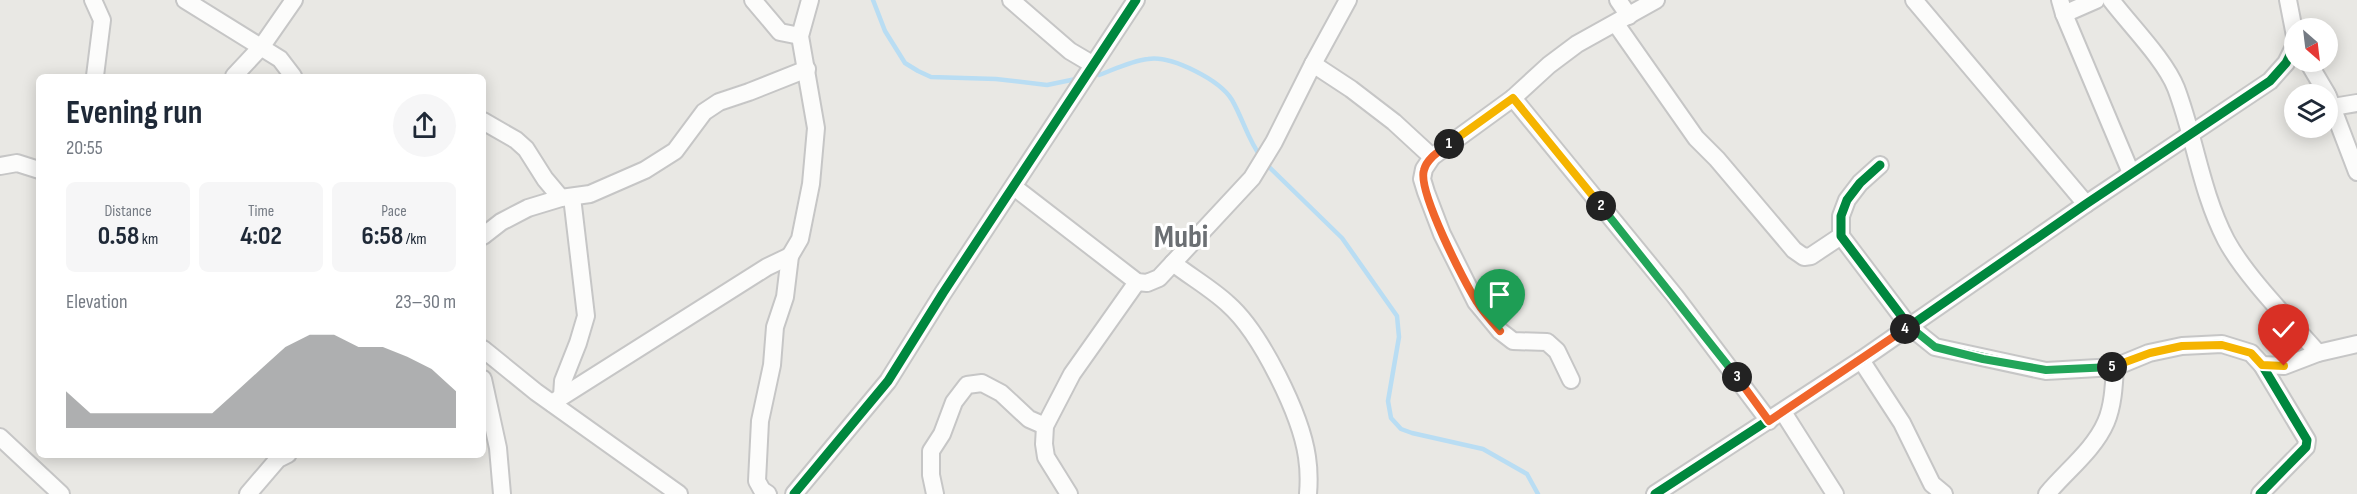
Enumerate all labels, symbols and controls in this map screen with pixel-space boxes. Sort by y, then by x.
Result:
north arrow [2284,18,2338,72]
map controls [2284,18,2338,138]
button: layers [2284,84,2338,138]
text: Evening run [66,93,202,133]
button: share [393,94,456,157]
pin: 1 [1434,129,1464,159]
text: 1 [1446,134,1452,153]
text: 20:55 [66,136,103,160]
pin: 2 [1586,191,1616,221]
text: 2 [1597,196,1605,215]
text: Distance [104,202,152,221]
text: Time [248,202,274,221]
text: Pace [381,202,407,221]
district label: Mubi [1154,218,1208,257]
text: 0.58 [98,221,139,252]
text: 4:02 [240,221,282,252]
text: 6:58 [361,221,403,252]
text: km [139,230,158,249]
text: /km [403,230,427,249]
pin [1474,269,1525,331]
icon: arrive [1483,278,1516,311]
text: Elevation [66,290,128,314]
text: 23–30 m [395,290,456,314]
pin [2258,304,2309,366]
icon: check [2267,313,2300,346]
pin: 4 [1890,314,1920,344]
text: 4 [1901,319,1909,338]
pin: 5 [2097,352,2127,382]
text: 5 [2108,357,2116,376]
pin: 3 [1722,362,1752,392]
text: 3 [1733,367,1741,386]

